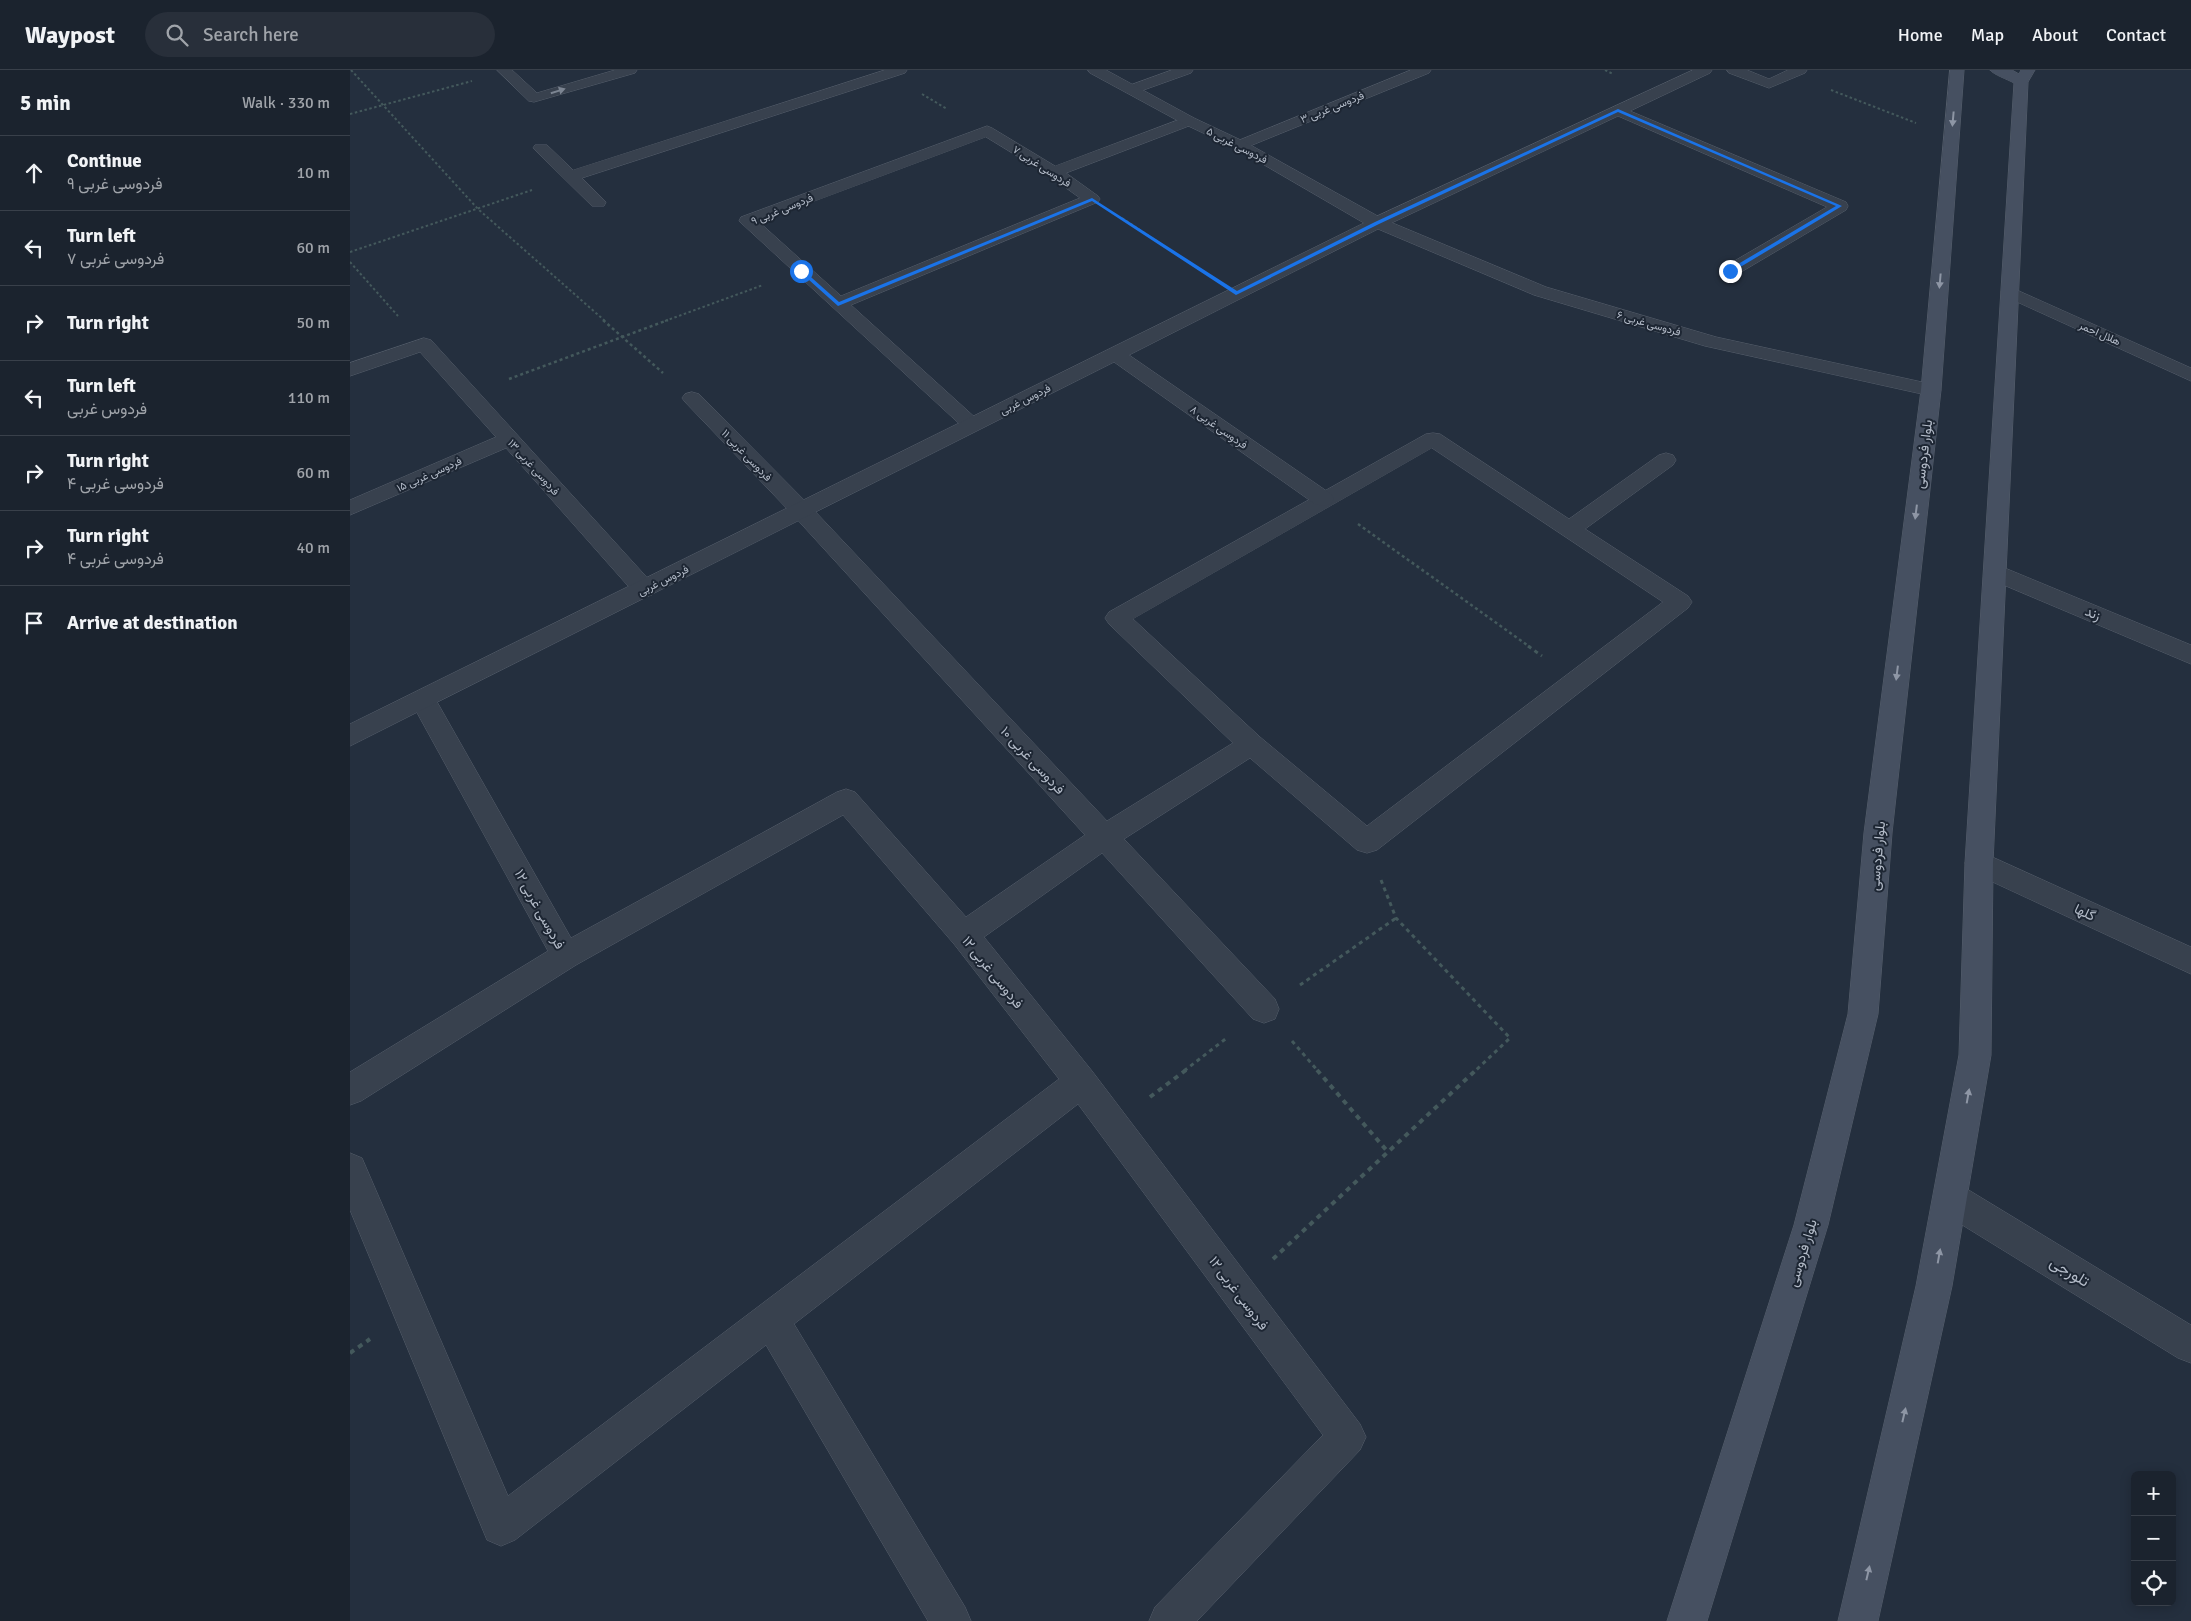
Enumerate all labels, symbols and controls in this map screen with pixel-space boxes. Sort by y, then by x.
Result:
search box [145,12,495,57]
text: Waypost [25,20,115,50]
icon: search [163,21,191,49]
text: Search here [203,23,299,47]
text: Home [1898,24,1943,46]
text: Map [1971,24,2004,46]
text: About [2032,24,2078,46]
text: Contact [2106,24,2166,46]
one-way arrow [551,87,566,95]
street label: فردوسی غربی ۳ [1298,89,1366,126]
text: 5 min [20,90,71,116]
text: Walk · 330 m [242,93,330,113]
one-way arrow [1949,111,1957,127]
street label: فردوسی غربی ۵ [1204,124,1270,166]
street label: فردوسی غربی ۷ [1010,143,1073,190]
text: Continue [67,149,142,173]
icon: ahead [20,159,48,187]
text: 10 m [296,163,330,183]
text: فردوسی غربی ۹ [67,174,163,194]
street label: فردوسی غربی ۹ [749,191,815,228]
text: Turn left [67,224,136,248]
icon: left [20,234,48,262]
text: 60 m [296,238,330,258]
text: فردوسی غربی ۷ [67,249,164,269]
route start [790,260,813,283]
route end [1719,260,1742,283]
one-way arrow [1935,273,1943,289]
street label: فردوسی غربی ۶ [1615,308,1682,339]
icon: right [20,309,48,337]
text: Turn right [67,311,149,335]
text: 50 m [296,313,330,333]
street label: هلال احمر [2076,318,2123,349]
text: Turn left [67,374,136,398]
street label: فردوس غربی [998,382,1053,417]
icon: left [20,384,48,412]
text: 110 m [288,388,330,408]
text: فردوس غربی [67,399,147,419]
street label: فردوسی غربی ۸ [1188,403,1250,452]
street label: بلوار فردوسی [1911,418,1936,490]
street label: فردوسی غربی ۱۱ [719,427,774,484]
street label: فردوسی غربی ۱۳ [505,437,562,498]
text: Turn right [67,449,149,473]
street label: فردوسی غربی ۱۵ [395,454,464,495]
icon: right [20,459,48,487]
text: 60 m [296,463,330,483]
text: فردوسی غربی ۴ [67,474,164,494]
one-way arrow [1912,504,1920,520]
text: Turn right [67,524,149,548]
icon: right [20,534,48,562]
text: 40 m [296,538,330,558]
text: فردوسی غربی ۴ [67,549,164,569]
street label: فردوس غربی [636,563,691,598]
street label: زند [2082,603,2103,624]
icon: arrive [20,609,48,637]
text: Arrive at destination [67,611,238,635]
one-way arrow [1893,665,1901,681]
street label: فردوسی غربی ۱۰ [997,723,1068,798]
street label: بلوار فردوسی [1866,821,1889,891]
street label: فردوسی غربی ۱۲ [511,867,568,952]
street label: گلها [2072,900,2098,925]
street label: فردوسی غربی ۱۲ [958,933,1027,1012]
one-way arrow [1964,1088,1972,1104]
street label: بلوار فردوسی [1784,1217,1821,1289]
one-way arrow [1936,1248,1944,1264]
street label: تلورجی [2046,1252,2093,1291]
street label: فردوسی غربی ۱۲ [1205,1253,1272,1334]
one-way arrow [1901,1407,1909,1423]
map controls [2131,1471,2176,1606]
button: + [2131,1471,2176,1516]
button: − [2131,1516,2176,1561]
button: locate [2131,1561,2176,1606]
one-way arrow [1865,1565,1873,1581]

